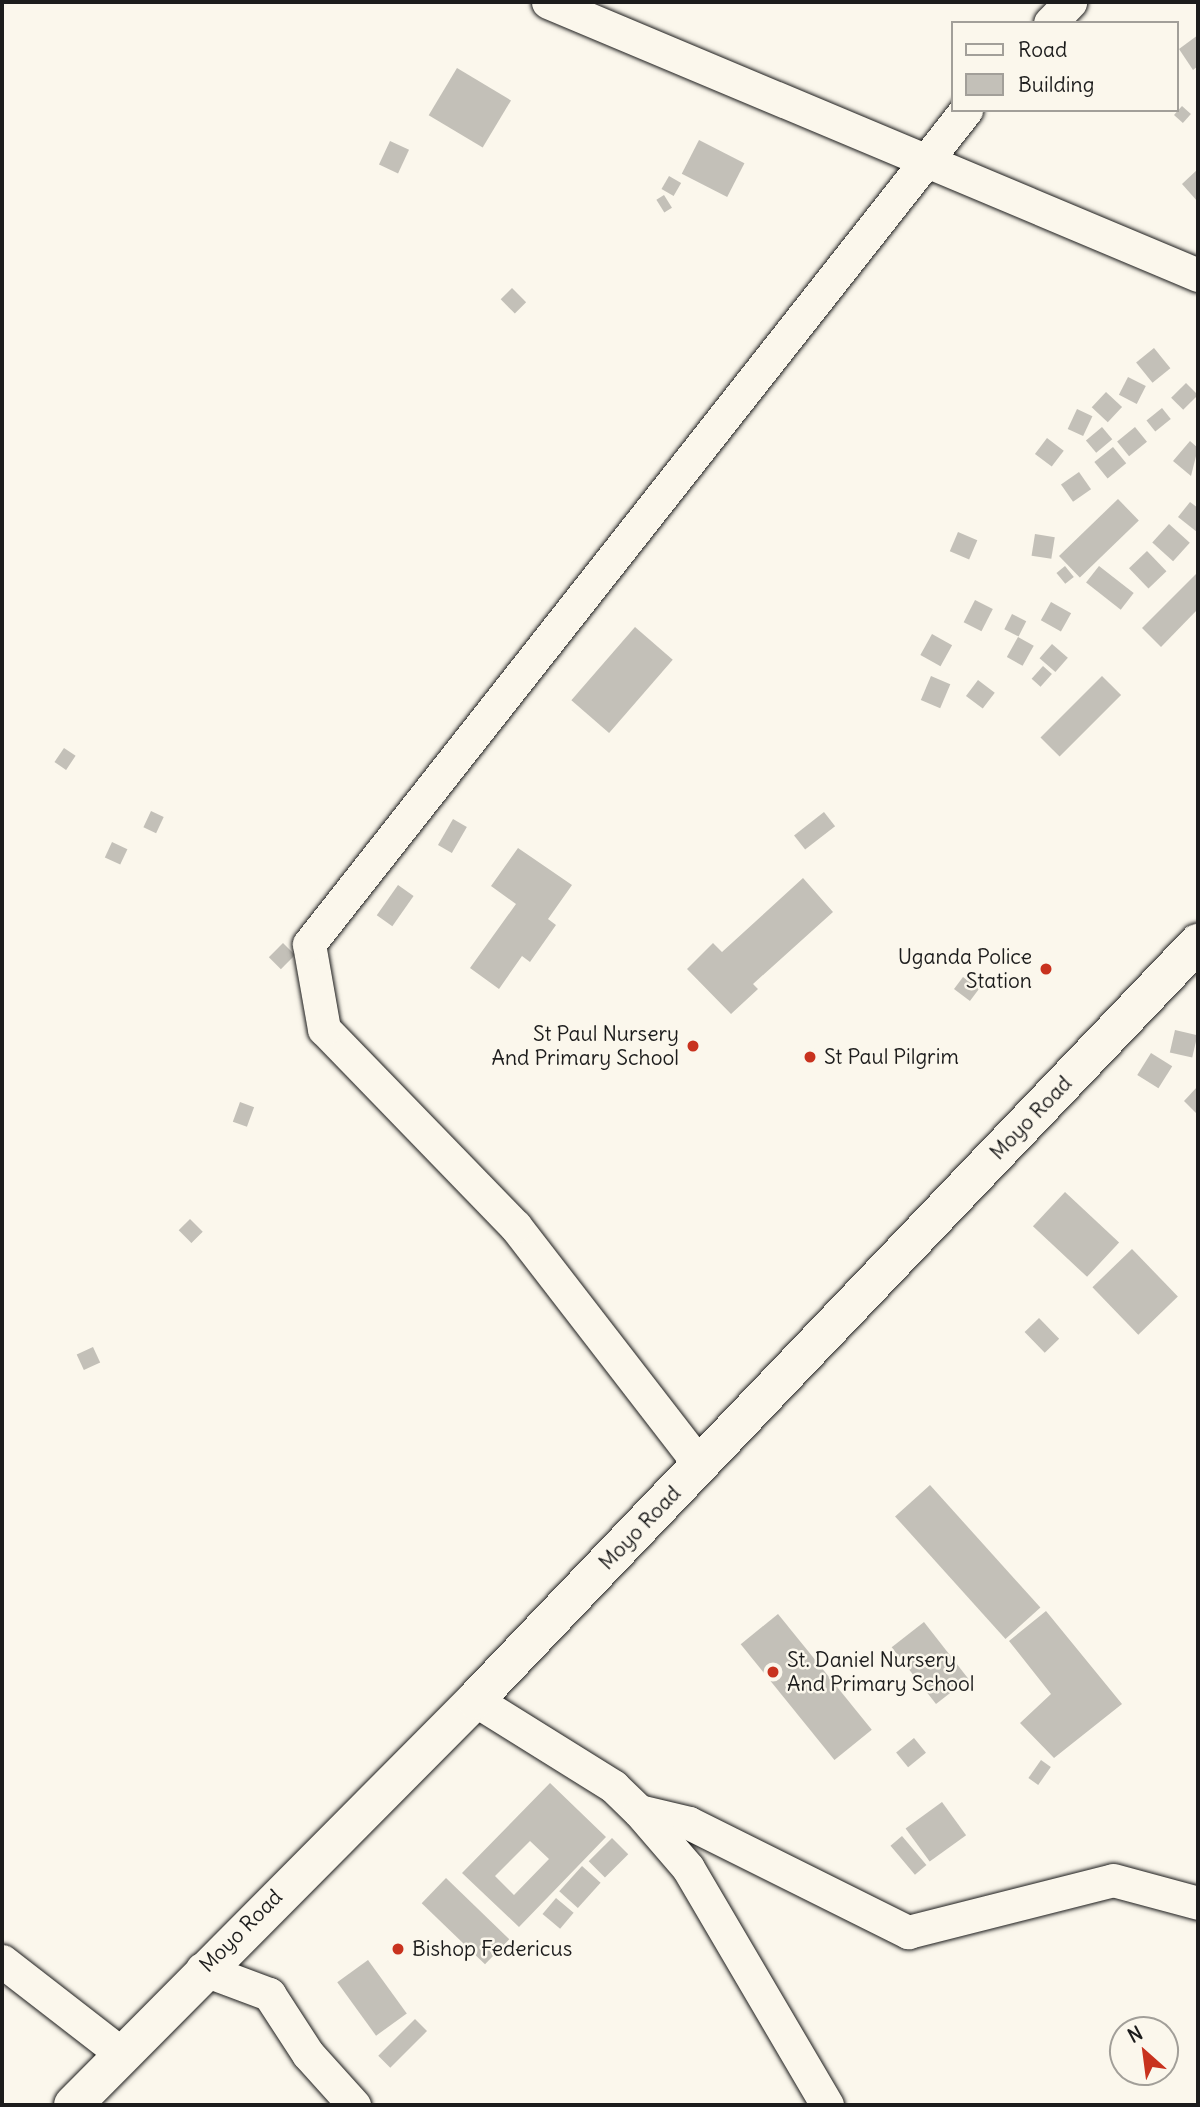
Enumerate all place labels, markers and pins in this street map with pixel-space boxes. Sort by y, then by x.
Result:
place label: Uganda Police Station [898,944,1032,994]
marker: Uganda Police Station [1038,961,1054,977]
place label: St Paul Nursery And Primary School [491,1021,679,1071]
marker: St Paul Nursery And Primary School [685,1038,701,1054]
place label: St Paul Pilgrim [824,1044,959,1070]
marker: St Paul Pilgrim [802,1049,818,1065]
place label: St. Daniel Nursery And Primary School [787,1647,975,1697]
marker: St. Daniel Nursery And Primary School [765,1664,781,1680]
place label: Bishop Federicus [412,1936,572,1962]
marker: Bishop Federicus [390,1941,406,1957]

